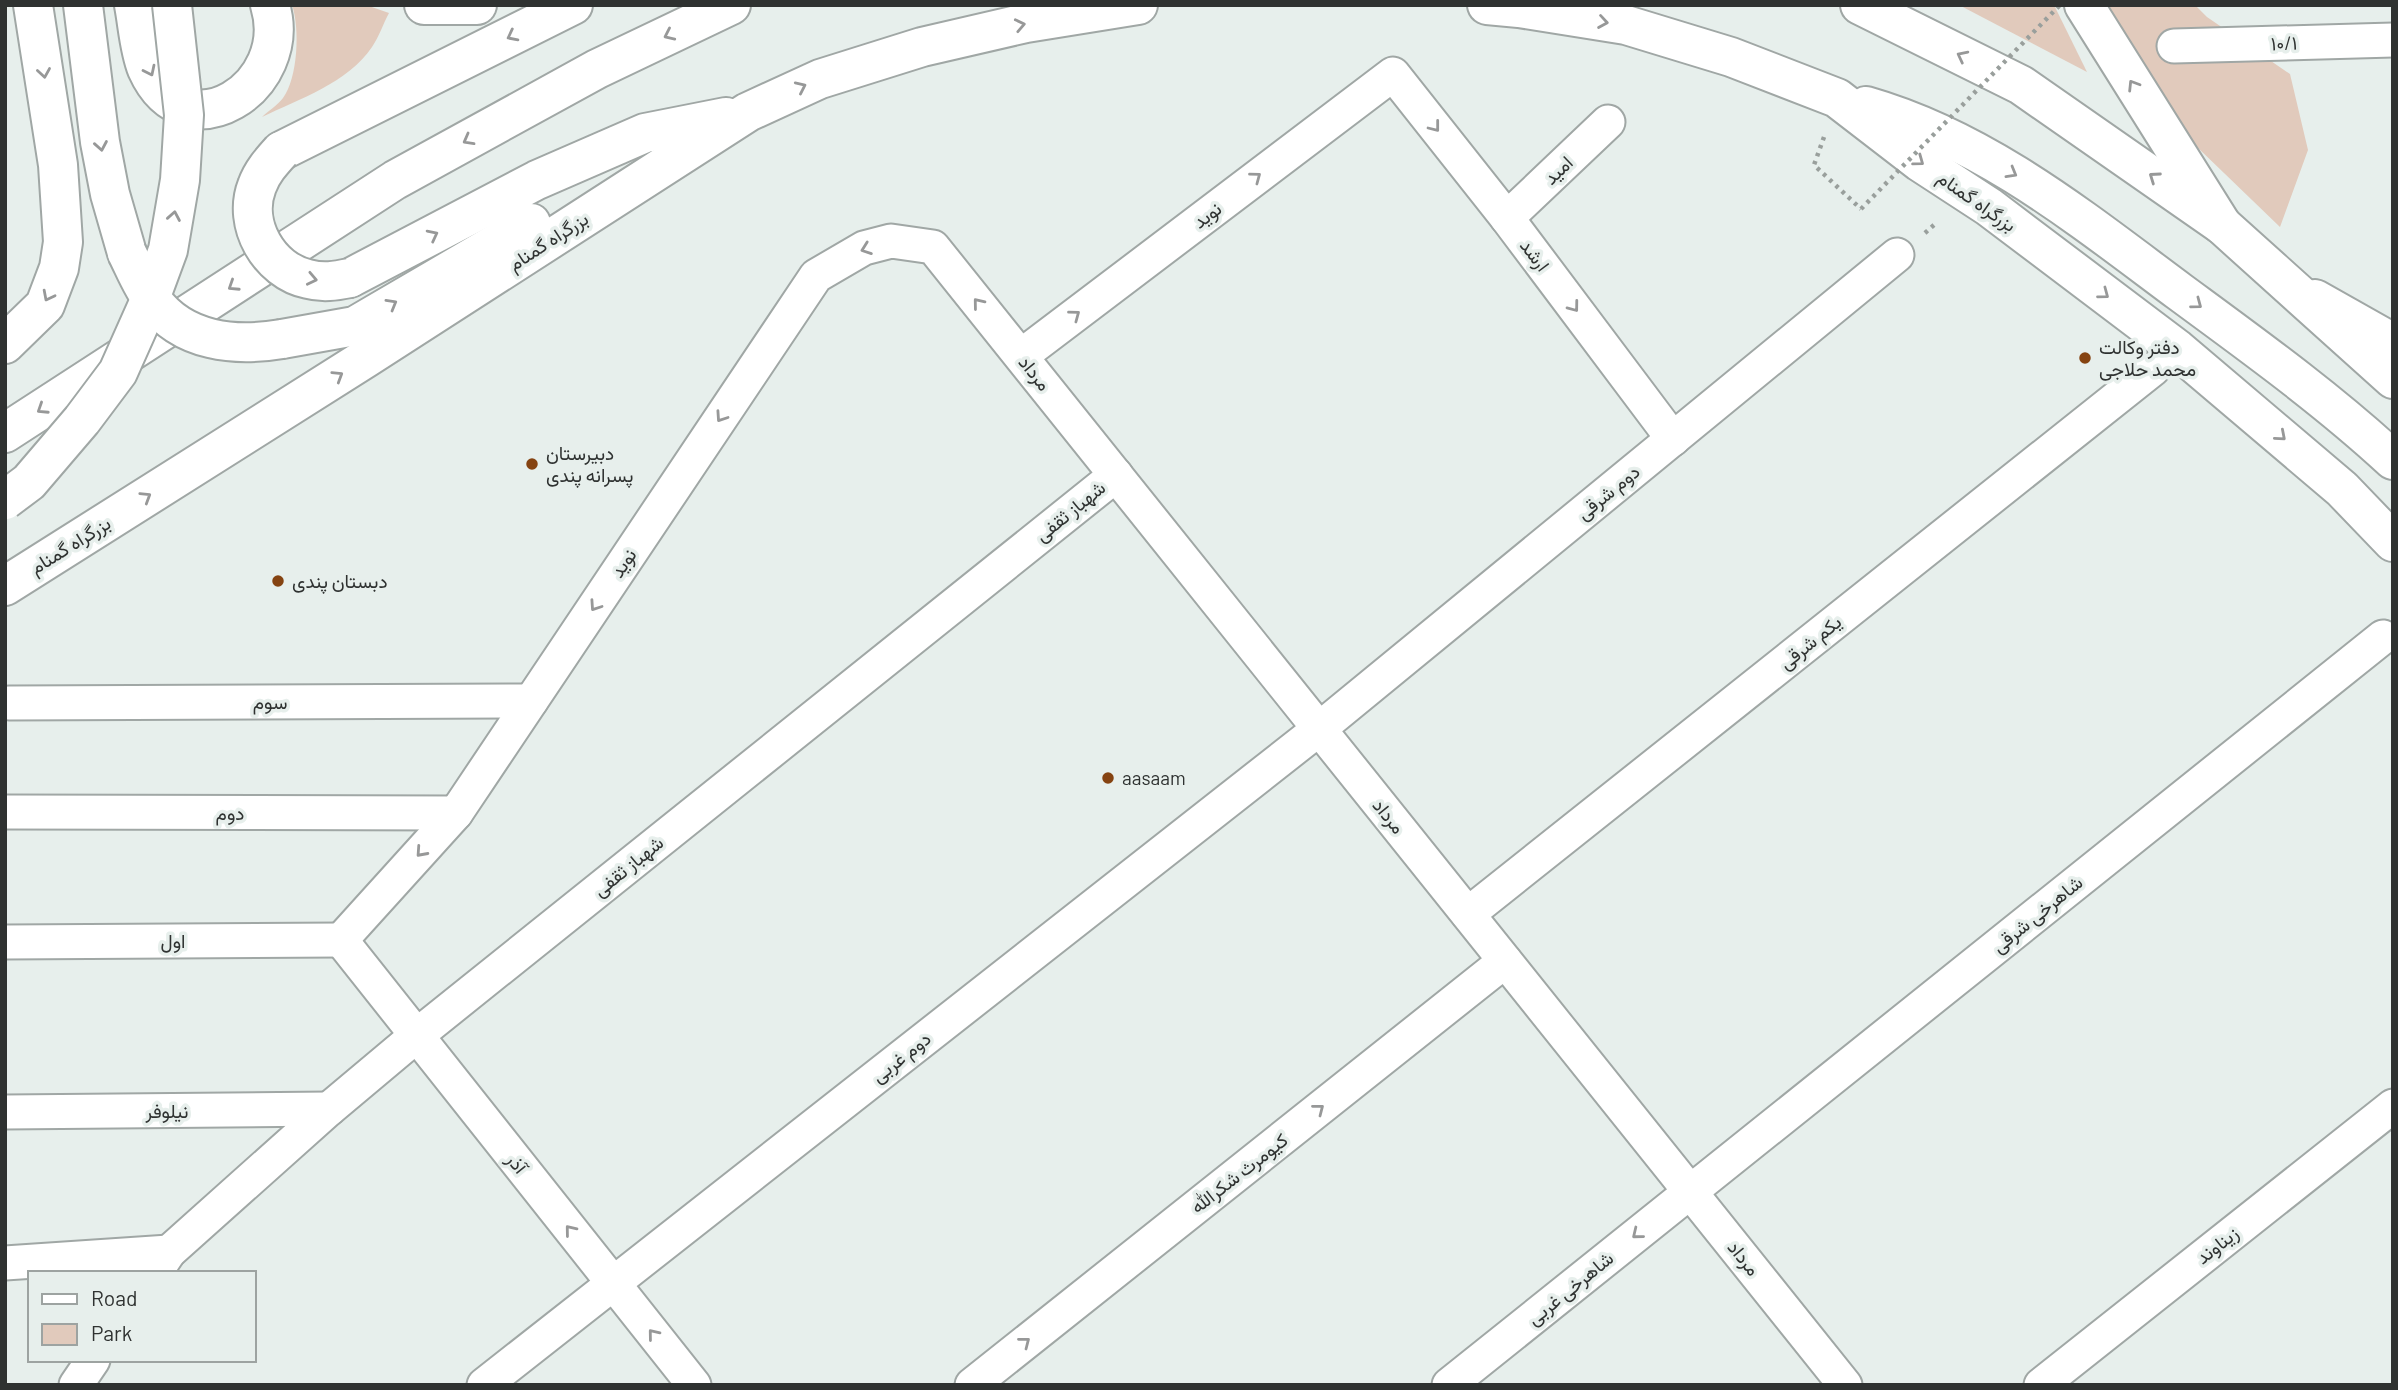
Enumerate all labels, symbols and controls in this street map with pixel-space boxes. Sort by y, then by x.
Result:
one-way arrow [1597,14,1609,29]
one-way arrow [1014,18,1026,33]
one-way arrow [664,26,676,40]
one-way arrow [507,27,519,41]
street label: ۱۰/۱ [2270,31,2298,54]
one-way arrow [1957,50,1969,64]
one-way arrow [142,64,156,76]
one-way arrow [36,67,51,79]
one-way arrow [2129,80,2142,93]
one-way arrow [794,82,806,96]
one-way arrow [1427,119,1439,132]
one-way arrow [462,132,475,145]
one-way arrow [93,140,108,152]
street label: امید [1538,150,1578,190]
one-way arrow [1911,152,1924,165]
street label: بزرگراه گمنام [1932,165,2021,238]
one-way arrow [2005,165,2017,178]
one-way arrow [2148,172,2161,185]
one-way arrow [1249,173,1261,186]
street label: نوید [1188,196,1226,234]
street label: بزرگراه گمنام [503,206,593,277]
one-way arrow [165,210,180,222]
one-way arrow [426,229,438,243]
street label: ارشد [1515,234,1555,276]
one-way arrow [861,241,873,255]
one-way arrow [306,271,318,285]
one-way arrow [227,277,240,290]
one-way arrow [2096,285,2108,298]
one-way arrow [43,289,57,302]
one-way arrow [2190,296,2202,309]
one-way arrow [385,299,397,312]
one-way arrow [974,299,987,311]
one-way arrow [1566,299,1579,312]
one-way arrow [1068,311,1080,324]
place label: دفتر وکالت محمد حلاجی [2099,335,2196,381]
street label: مرداد [1014,350,1056,396]
marker: دفتر وکالت محمد حلاجی [2077,350,2093,366]
one-way arrow [331,371,344,384]
one-way arrow [37,401,50,414]
one-way arrow [717,409,729,422]
one-way arrow [2273,428,2286,440]
place label: دبیرستان پسرانه پندی [546,441,633,489]
marker: دبیرستان پسرانه پندی [524,456,540,472]
street label: دوم شرقی [1571,459,1645,526]
street label: شهباز ثقفی [1030,475,1110,547]
one-way arrow [138,493,151,506]
street label: بزرگراه گمنام [25,511,115,580]
street label: نوید [605,544,641,582]
place label: دبستان پندی [292,569,387,595]
marker: دبستان پندی [270,573,286,589]
one-way arrow [590,598,603,611]
street label: یکم شرقی [1774,610,1847,675]
street label: سوم [253,690,287,715]
place label: aasaam [1122,766,1186,789]
marker: aasaam [1100,770,1116,786]
street label: مرداد [1368,793,1410,839]
street label: دوم [216,801,244,826]
street label: شهباز ثقفی [588,830,668,902]
one-way arrow [417,843,429,856]
street label: شاهرخی شرقی [1987,870,2087,958]
street label: اول [160,929,186,953]
street label: دوم غربی [866,1026,936,1089]
street label: نیلوفر [145,1099,188,1123]
one-way arrow [1311,1105,1323,1118]
street label: کیومرث شکرالله [1185,1127,1293,1219]
street label: آذر [501,1147,534,1180]
street label: زیناوند [2191,1221,2243,1269]
one-way arrow [566,1225,579,1238]
one-way arrow [1632,1226,1645,1238]
street label: مرداد [1723,1235,1765,1281]
street label: شاهرخی غربی [1522,1246,1618,1330]
legend [28,1271,256,1362]
text: Road [91,1285,137,1310]
text: Park [91,1320,132,1345]
one-way arrow [649,1329,662,1342]
one-way arrow [1018,1338,1030,1351]

